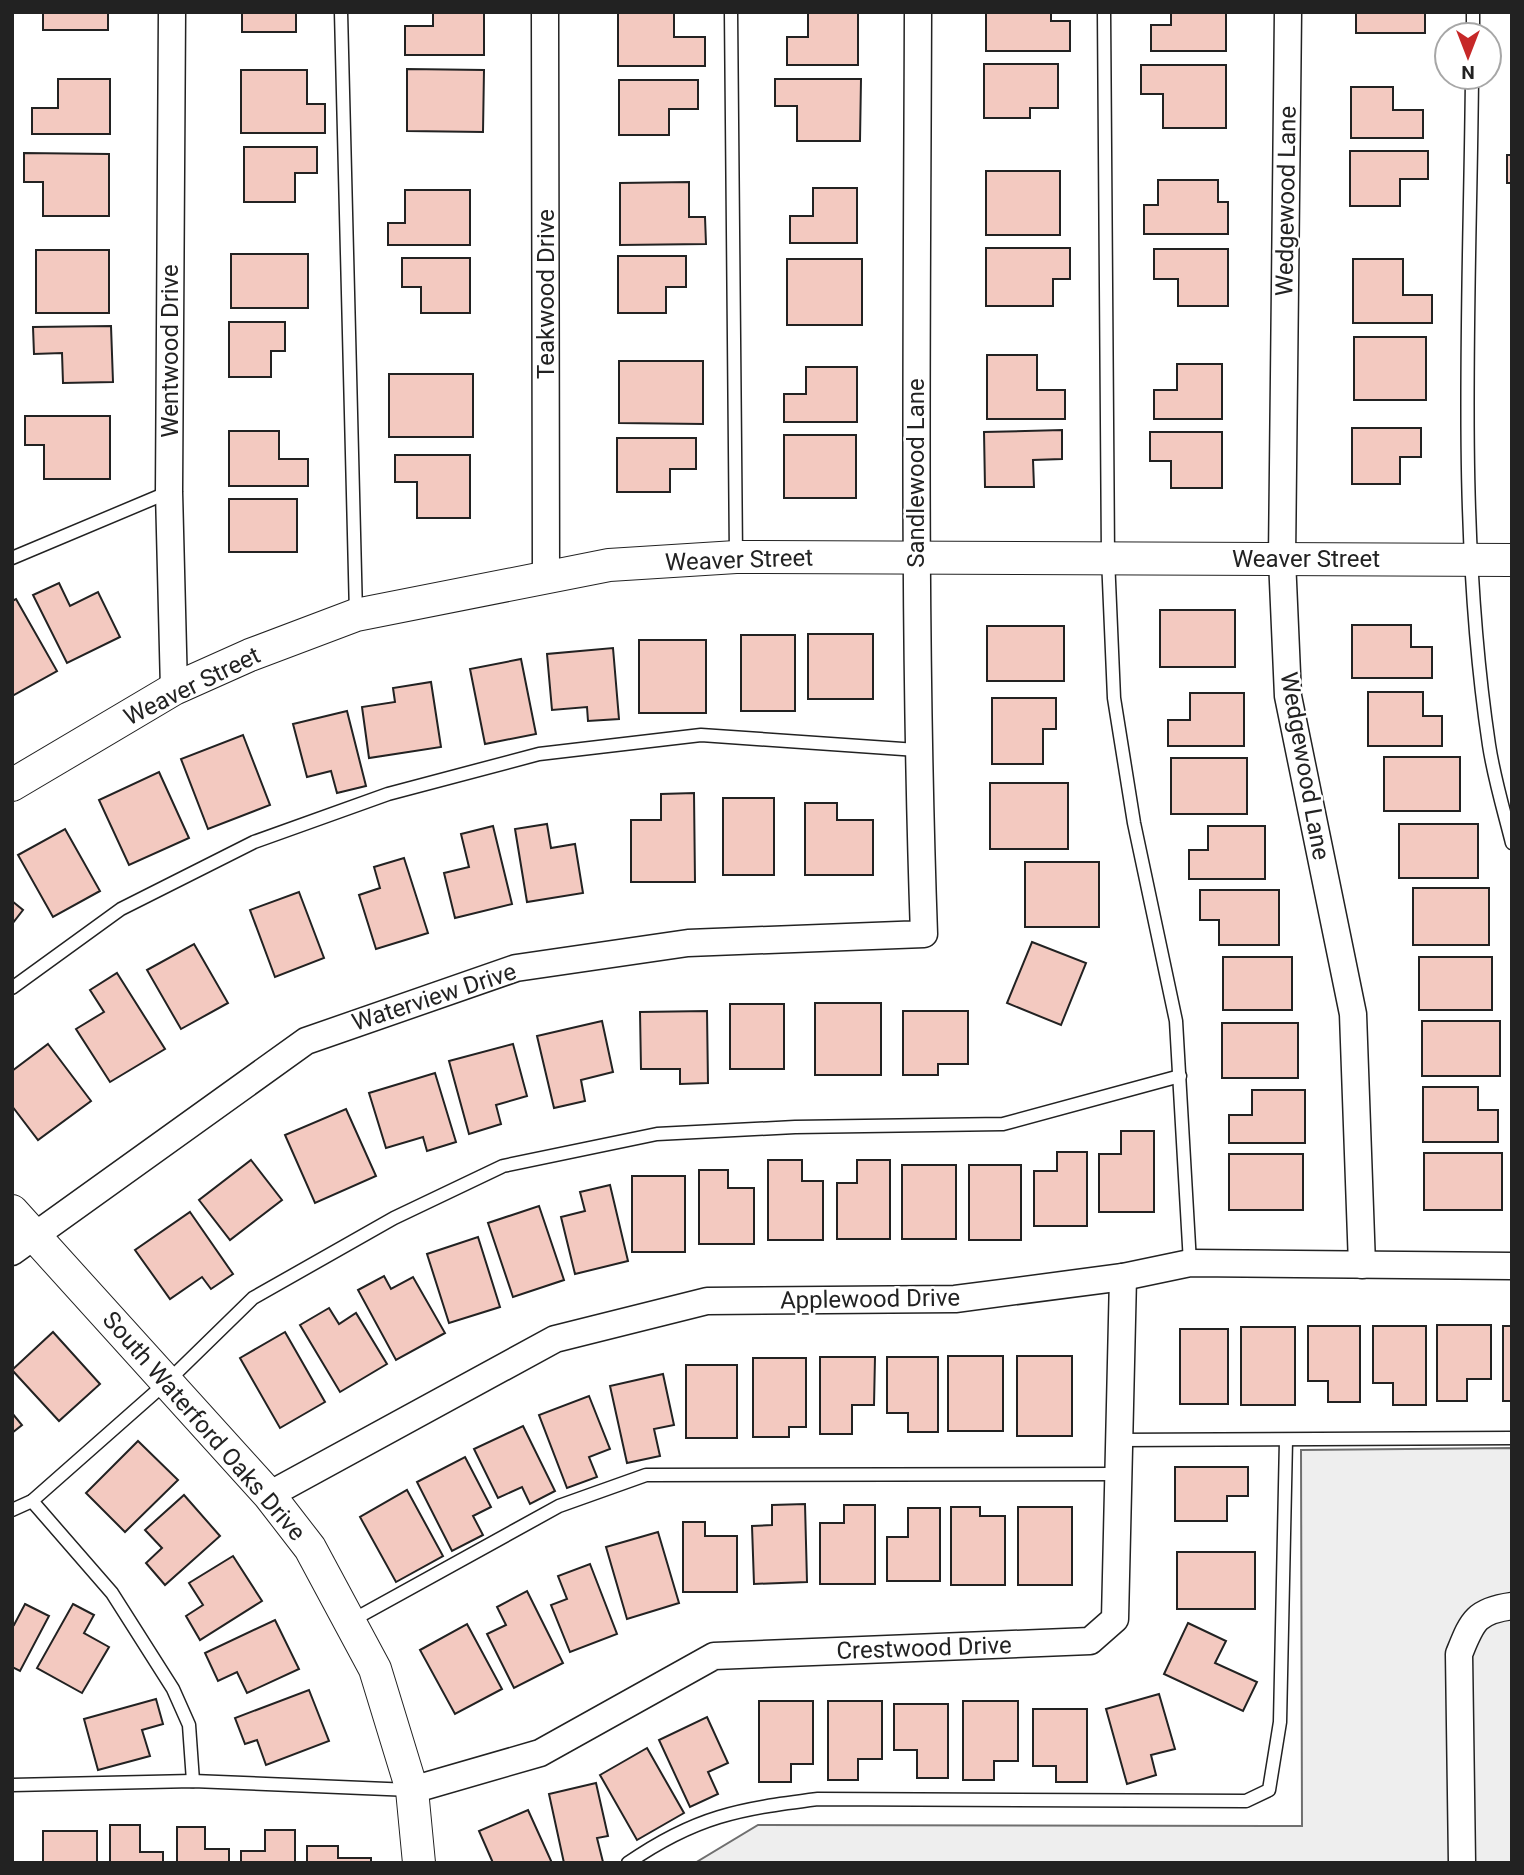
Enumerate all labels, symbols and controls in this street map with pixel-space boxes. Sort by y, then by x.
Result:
north arrow [1433,21,1503,91]
text: N [1461,61,1475,84]
street label: Wedgewood Lane [1270,106,1302,296]
street label: Teakwood Drive [532,209,560,379]
street label: Wentwood Drive [156,264,184,438]
street label: Sandlewood Lane [902,378,930,568]
street label: Weaver Street [664,543,814,577]
street label: Weaver Street [1232,545,1380,573]
street label: Weaver Street [119,641,265,731]
street label: Wedgewood Lane [1275,670,1335,862]
street label: Waterview Drive [348,957,520,1037]
street label: Applewood Drive [780,1283,960,1315]
street label: South Waterford Oaks Drive [97,1306,311,1546]
street label: Crestwood Drive [836,1631,1012,1665]

